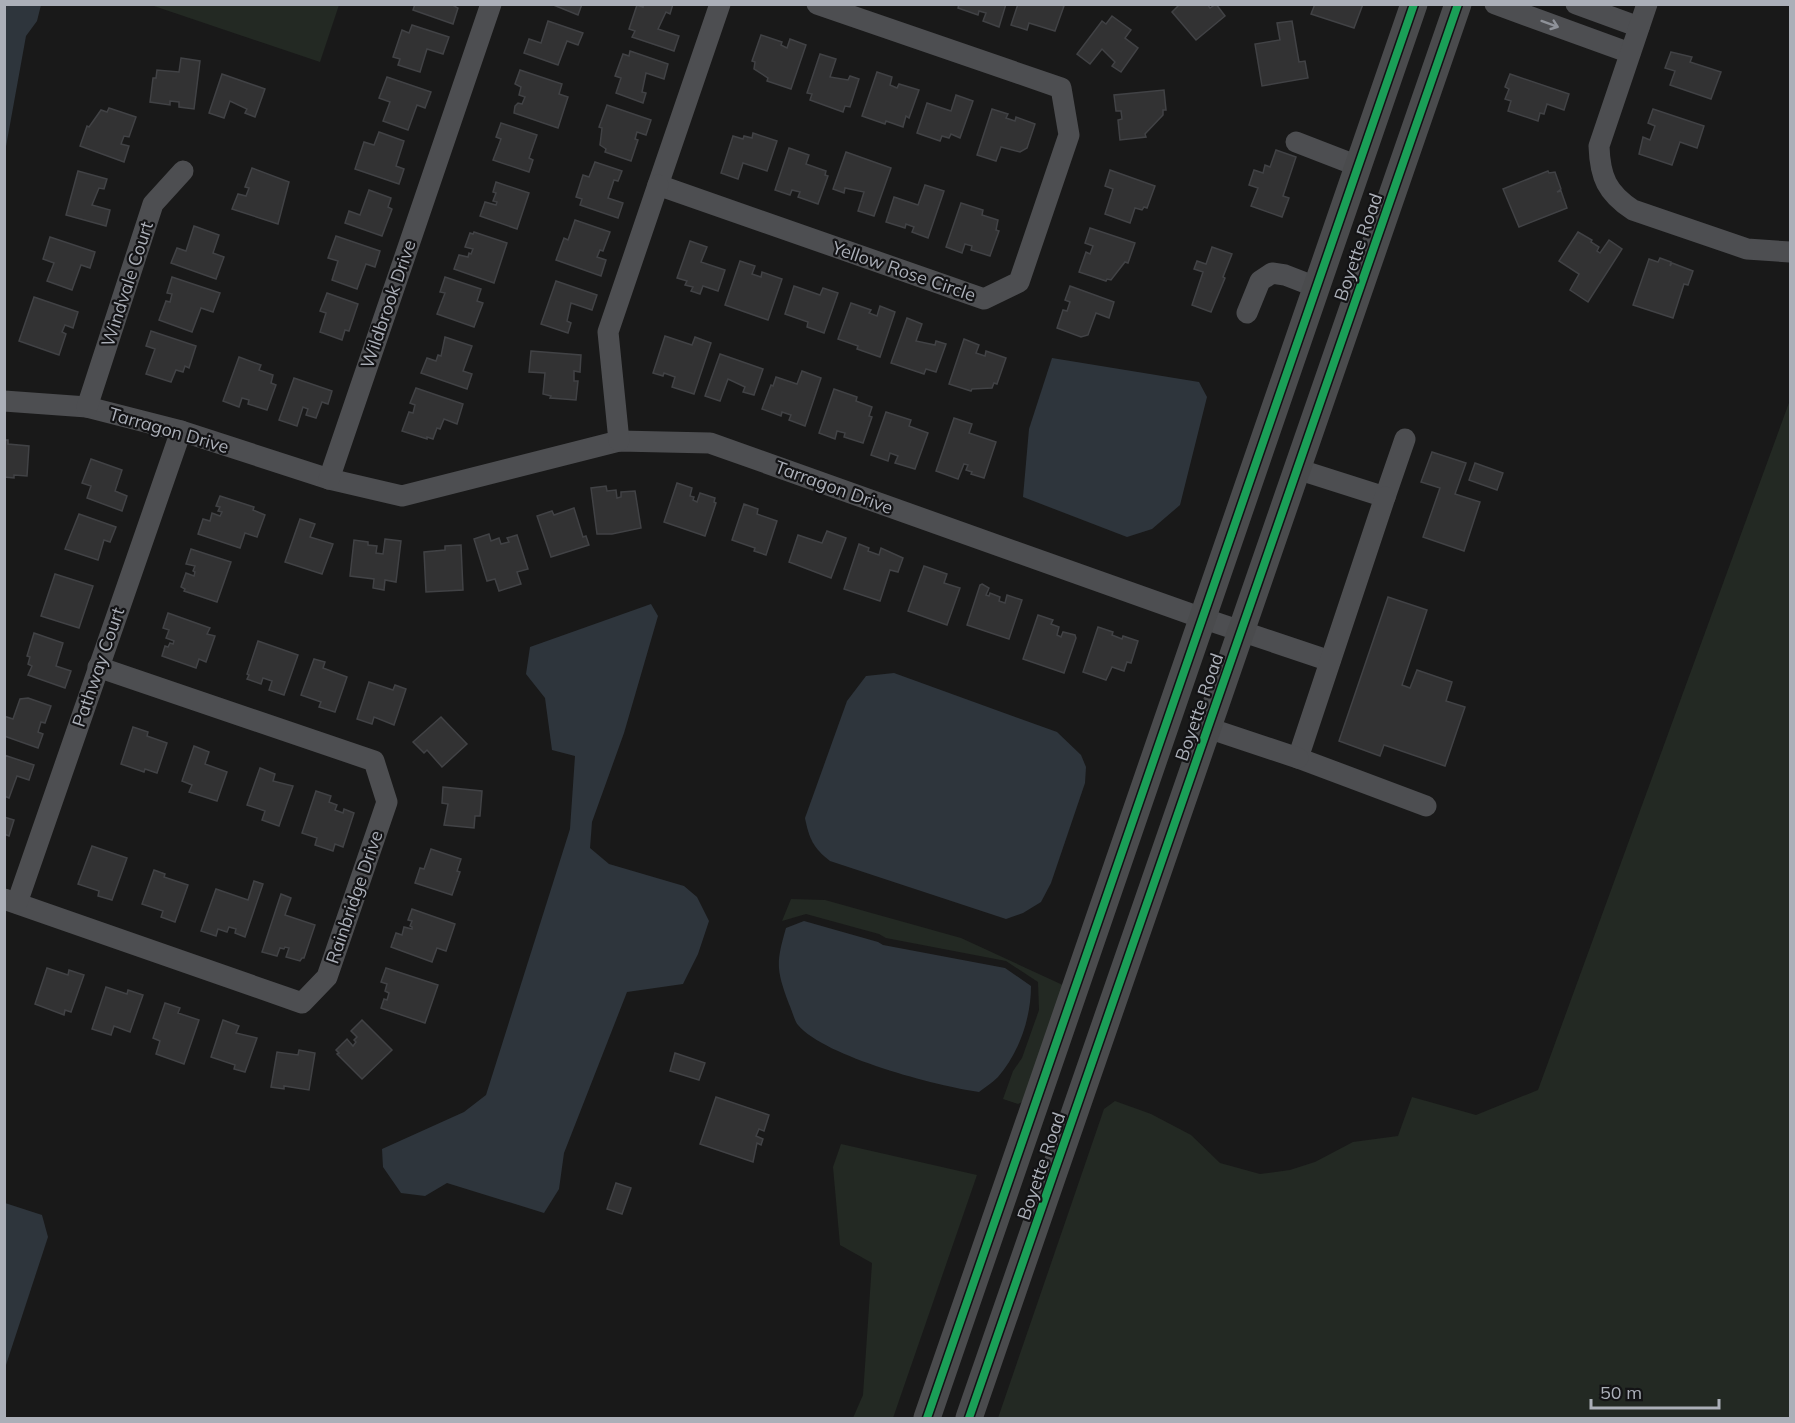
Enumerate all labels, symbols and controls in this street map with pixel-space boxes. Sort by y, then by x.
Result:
one-way arrow [1541,20,1559,31]
street label: Boyette Road [1329,190,1387,304]
street label: Windvale Court [96,219,158,349]
street label: Yellow Rose Circle [828,235,979,306]
street label: Wildbrook Drive [355,237,421,371]
street label: Tarragon Drive [106,402,232,458]
street label: Tarragon Drive [772,455,896,519]
street label: Pathway Court [67,604,129,730]
street label: Boyette Road [1170,650,1228,764]
street label: Rainbridge Drive [320,827,388,967]
street label: Boyette Road [1012,1109,1070,1223]
scale bar [1591,1372,1718,1410]
text: 50 m [1600,1381,1642,1404]

